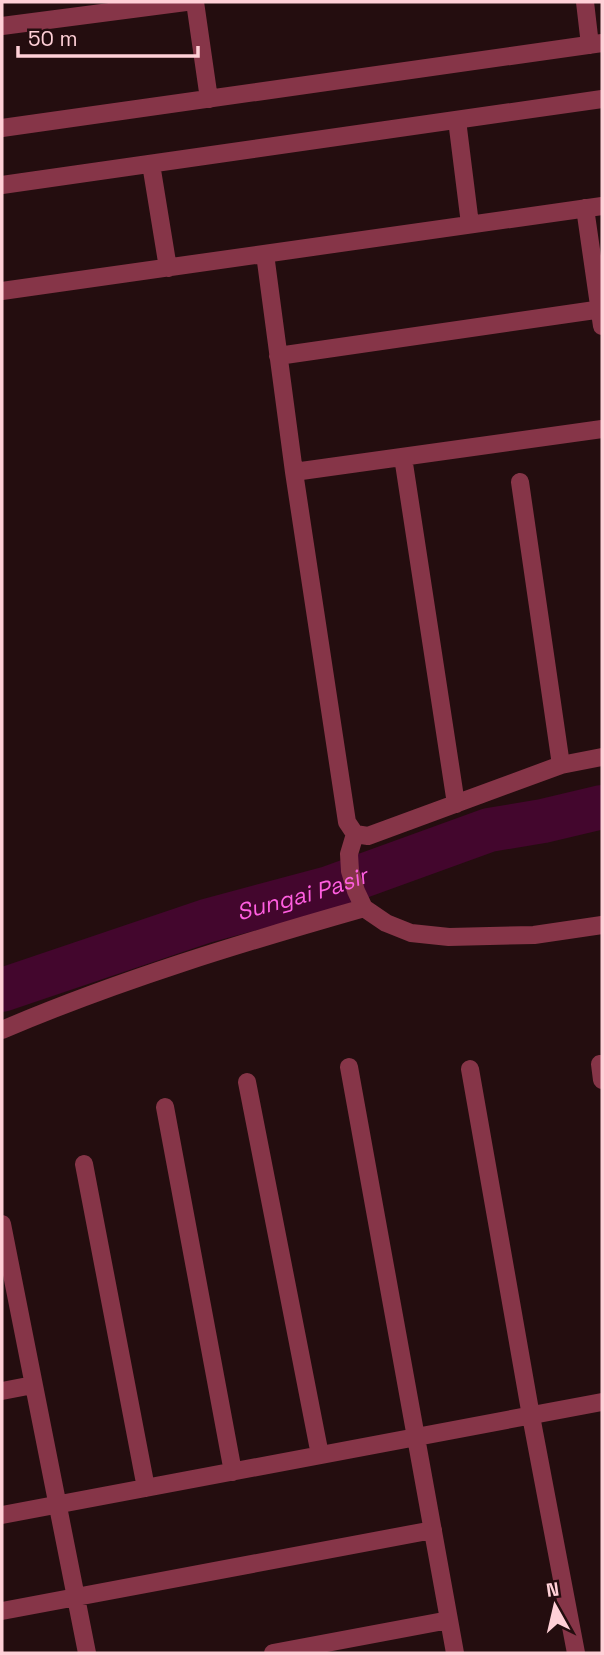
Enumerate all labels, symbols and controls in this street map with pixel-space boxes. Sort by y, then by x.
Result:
scale bar [18,14,198,58]
text: 50 m [28,25,78,52]
water label: Sungai Pasir [233,860,374,927]
north arrow [520,1571,590,1641]
text: N [545,1576,561,1603]

